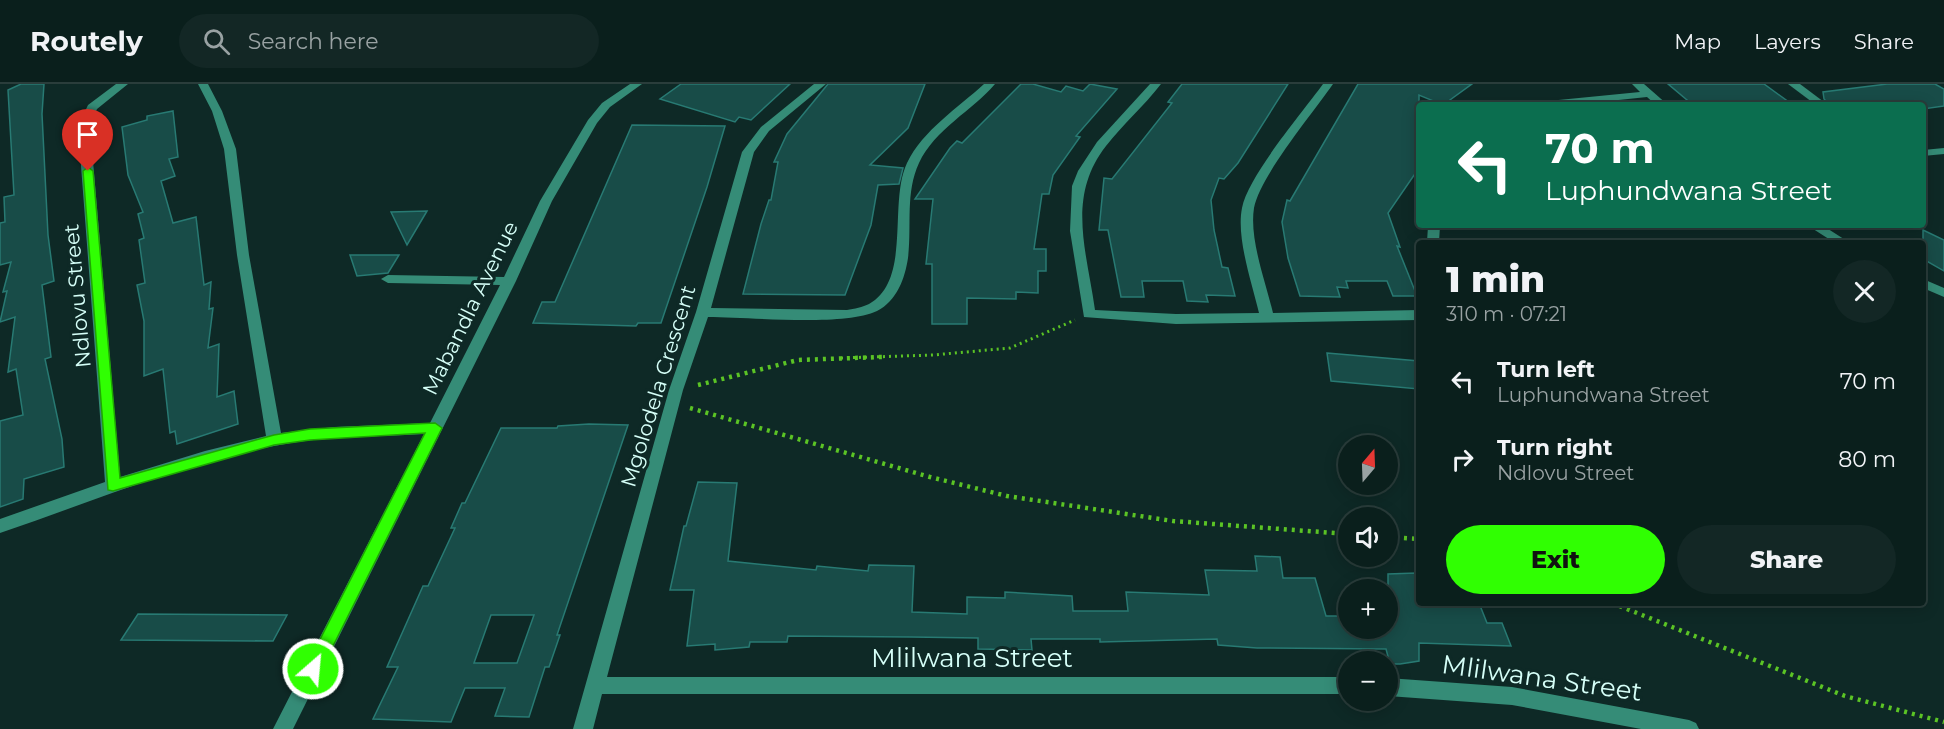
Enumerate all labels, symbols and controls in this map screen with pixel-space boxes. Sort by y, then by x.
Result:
search box [179,14,599,68]
text: Routely [30,24,143,58]
icon: search [200,25,233,58]
text: Search here [248,28,379,55]
text: Map [1674,29,1721,54]
text: Layers [1754,29,1821,54]
text: Share [1854,29,1914,54]
pin [62,109,113,171]
icon: arrive [71,118,104,151]
text: 70 m [1545,122,1655,174]
icon: left [1446,126,1524,204]
text: Luphundwana Street [1545,174,1832,207]
street label: Mabandla Avenue [417,217,523,399]
street label: Ndlovu Street [58,223,96,369]
text: 1 min [1446,257,1545,301]
button: close [1833,260,1896,323]
street label: Mgolodela Crescent [615,282,701,490]
text: 310 m · 07:21 [1446,302,1567,326]
text: Turn left [1497,356,1595,383]
icon: left [1446,365,1479,398]
text: 70 m [1840,368,1896,395]
text: Luphundwana Street [1497,383,1710,407]
text: Turn right [1497,434,1612,461]
north arrow [1338,435,1398,495]
map controls [1338,435,1398,711]
icon: right [1446,443,1479,476]
text: 80 m [1838,446,1896,473]
text: Ndlovu Street [1497,461,1634,485]
button: sound [1338,507,1398,567]
button: Exit [1446,525,1665,594]
button: Share [1677,525,1896,594]
button: + [1338,579,1398,639]
position arrow [281,637,345,701]
street label: Mlilwana Street [871,642,1073,674]
street label: Mlilwana Street [1440,648,1644,708]
button: − [1338,651,1398,711]

